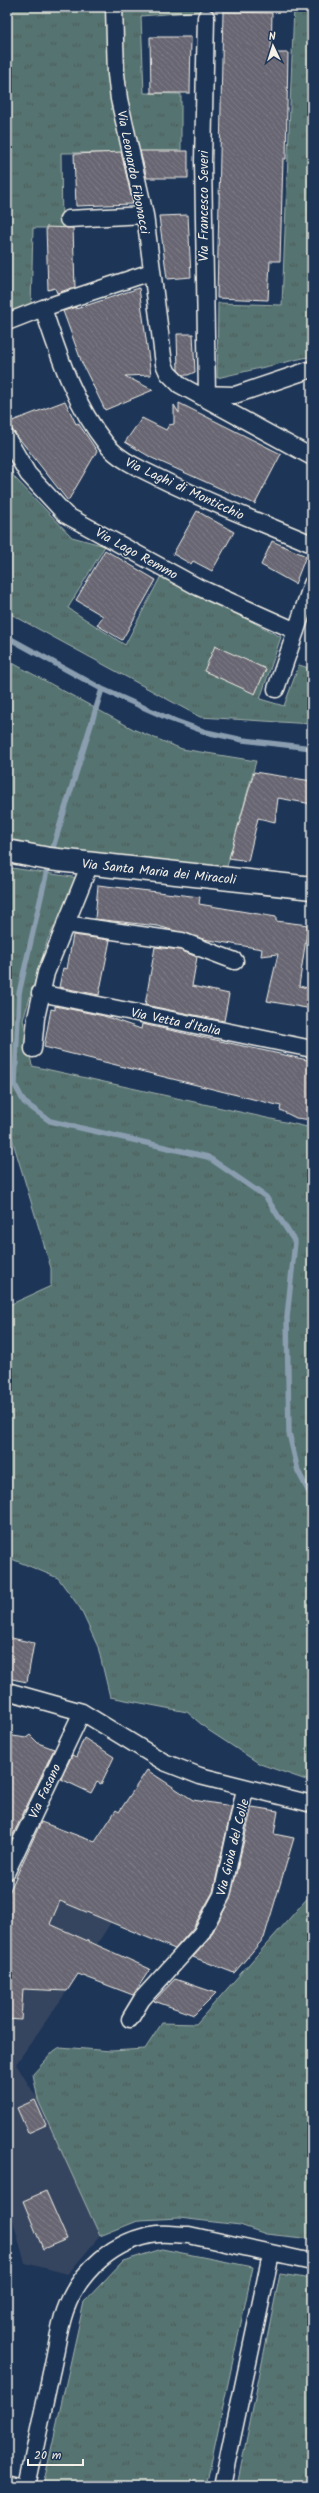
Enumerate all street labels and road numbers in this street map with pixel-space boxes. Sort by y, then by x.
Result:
street label: Via Leonardo Fibonacci [110,109,155,237]
street label: Via Francesco Severi [194,150,215,262]
street label: Via Laghi di Monticchio [121,452,248,526]
street label: Via Lago Remmo [91,523,182,586]
street label: Via Santa Maria dei Miracoli [81,854,238,891]
street label: Via Vetta d'Italia [129,1003,223,1042]
street label: Via Fasano [23,1761,67,1823]
street label: Via Gioia del Colle [211,1797,256,1898]

